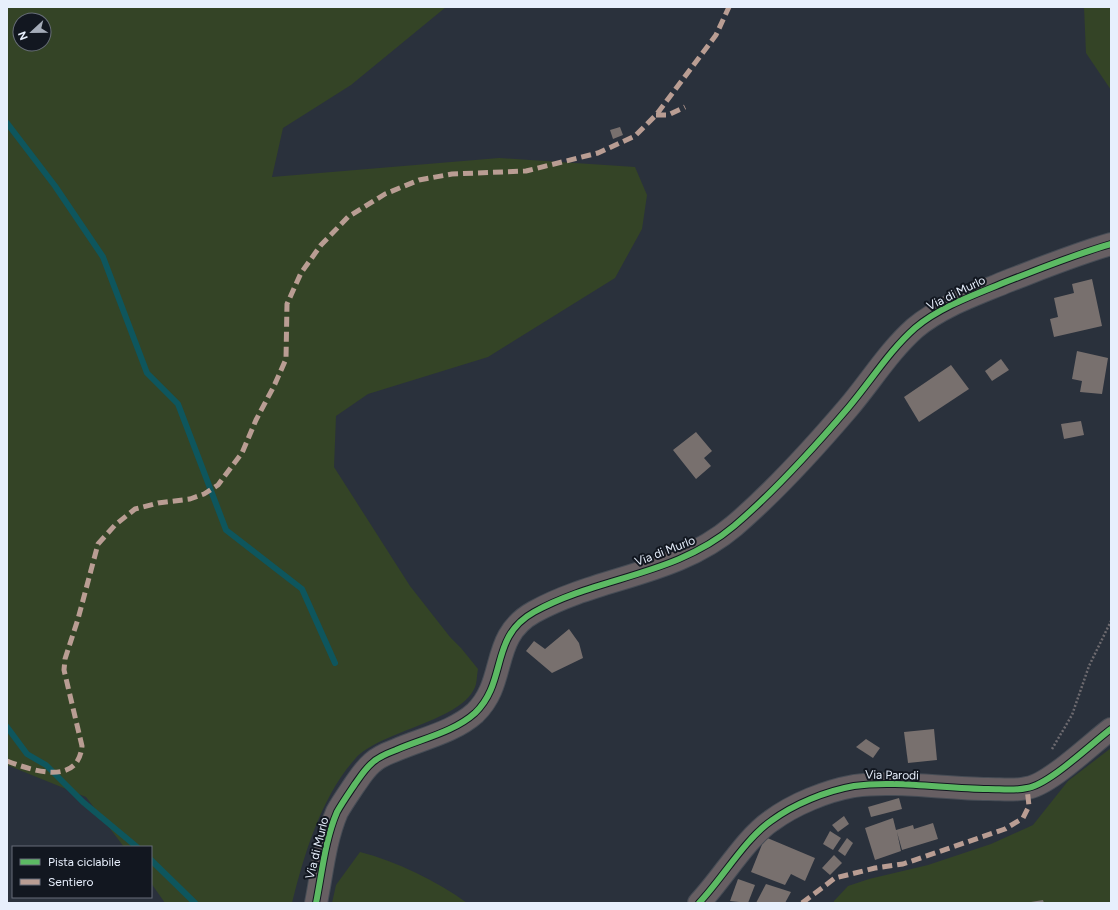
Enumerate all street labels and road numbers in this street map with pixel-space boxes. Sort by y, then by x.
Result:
street label: Via di Murlo [924,273,988,313]
street label: Via di Murlo [633,533,697,569]
street label: Via Parodi [865,768,919,782]
street label: Via di Murlo [303,815,331,880]

